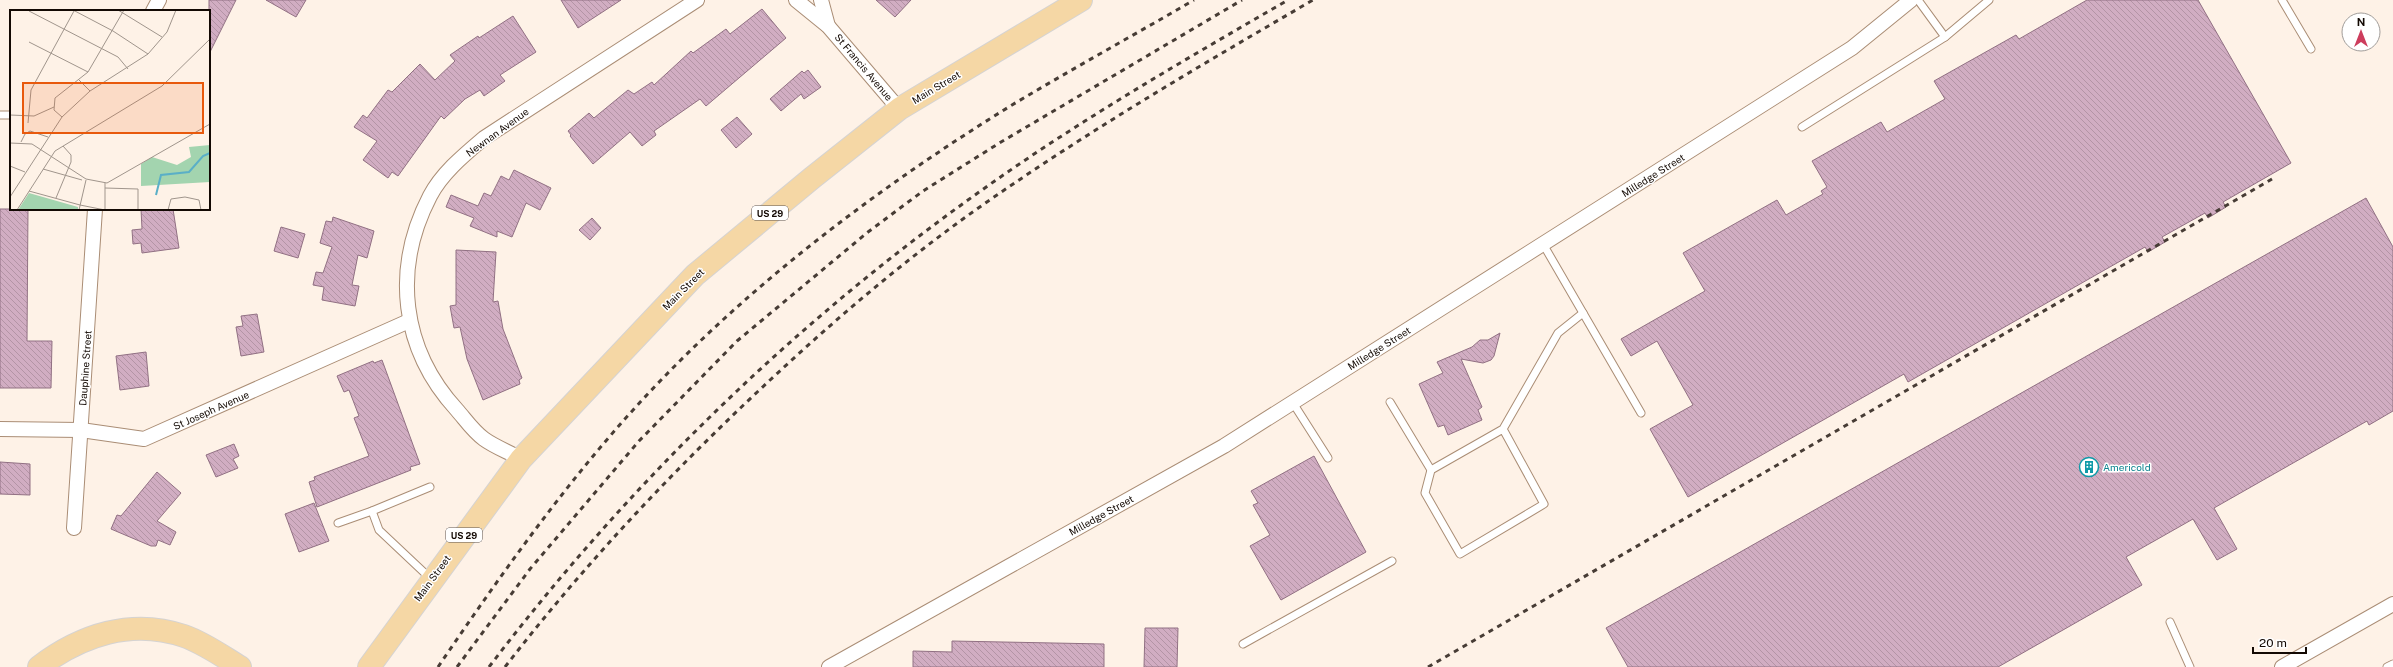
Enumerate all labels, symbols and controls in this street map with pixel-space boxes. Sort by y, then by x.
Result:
inset map [10,10,210,210]
north arrow [2341,12,2381,52]
text: N [2357,16,2365,28]
street label: St Francis Avenue [833,31,896,103]
street label: Main Street [910,68,962,106]
street label: Newnan Avenue [463,105,531,159]
street label: Milledge Street [1619,151,1687,199]
road number: US 29 [752,206,788,220]
street label: Main Street [660,265,707,312]
street label: Milledge Street [1345,324,1413,372]
street label: Dauphine Street [76,330,94,406]
street label: St Joseph Avenue [171,388,251,432]
building icon: Americold [2078,456,2100,478]
place label: Americold [2103,461,2151,473]
street label: Milledge Street [1067,492,1135,538]
road number: US 29 [446,528,482,542]
street label: Main Street [411,552,453,603]
scale bar [2253,629,2306,655]
text: 20 m [2259,636,2287,650]

